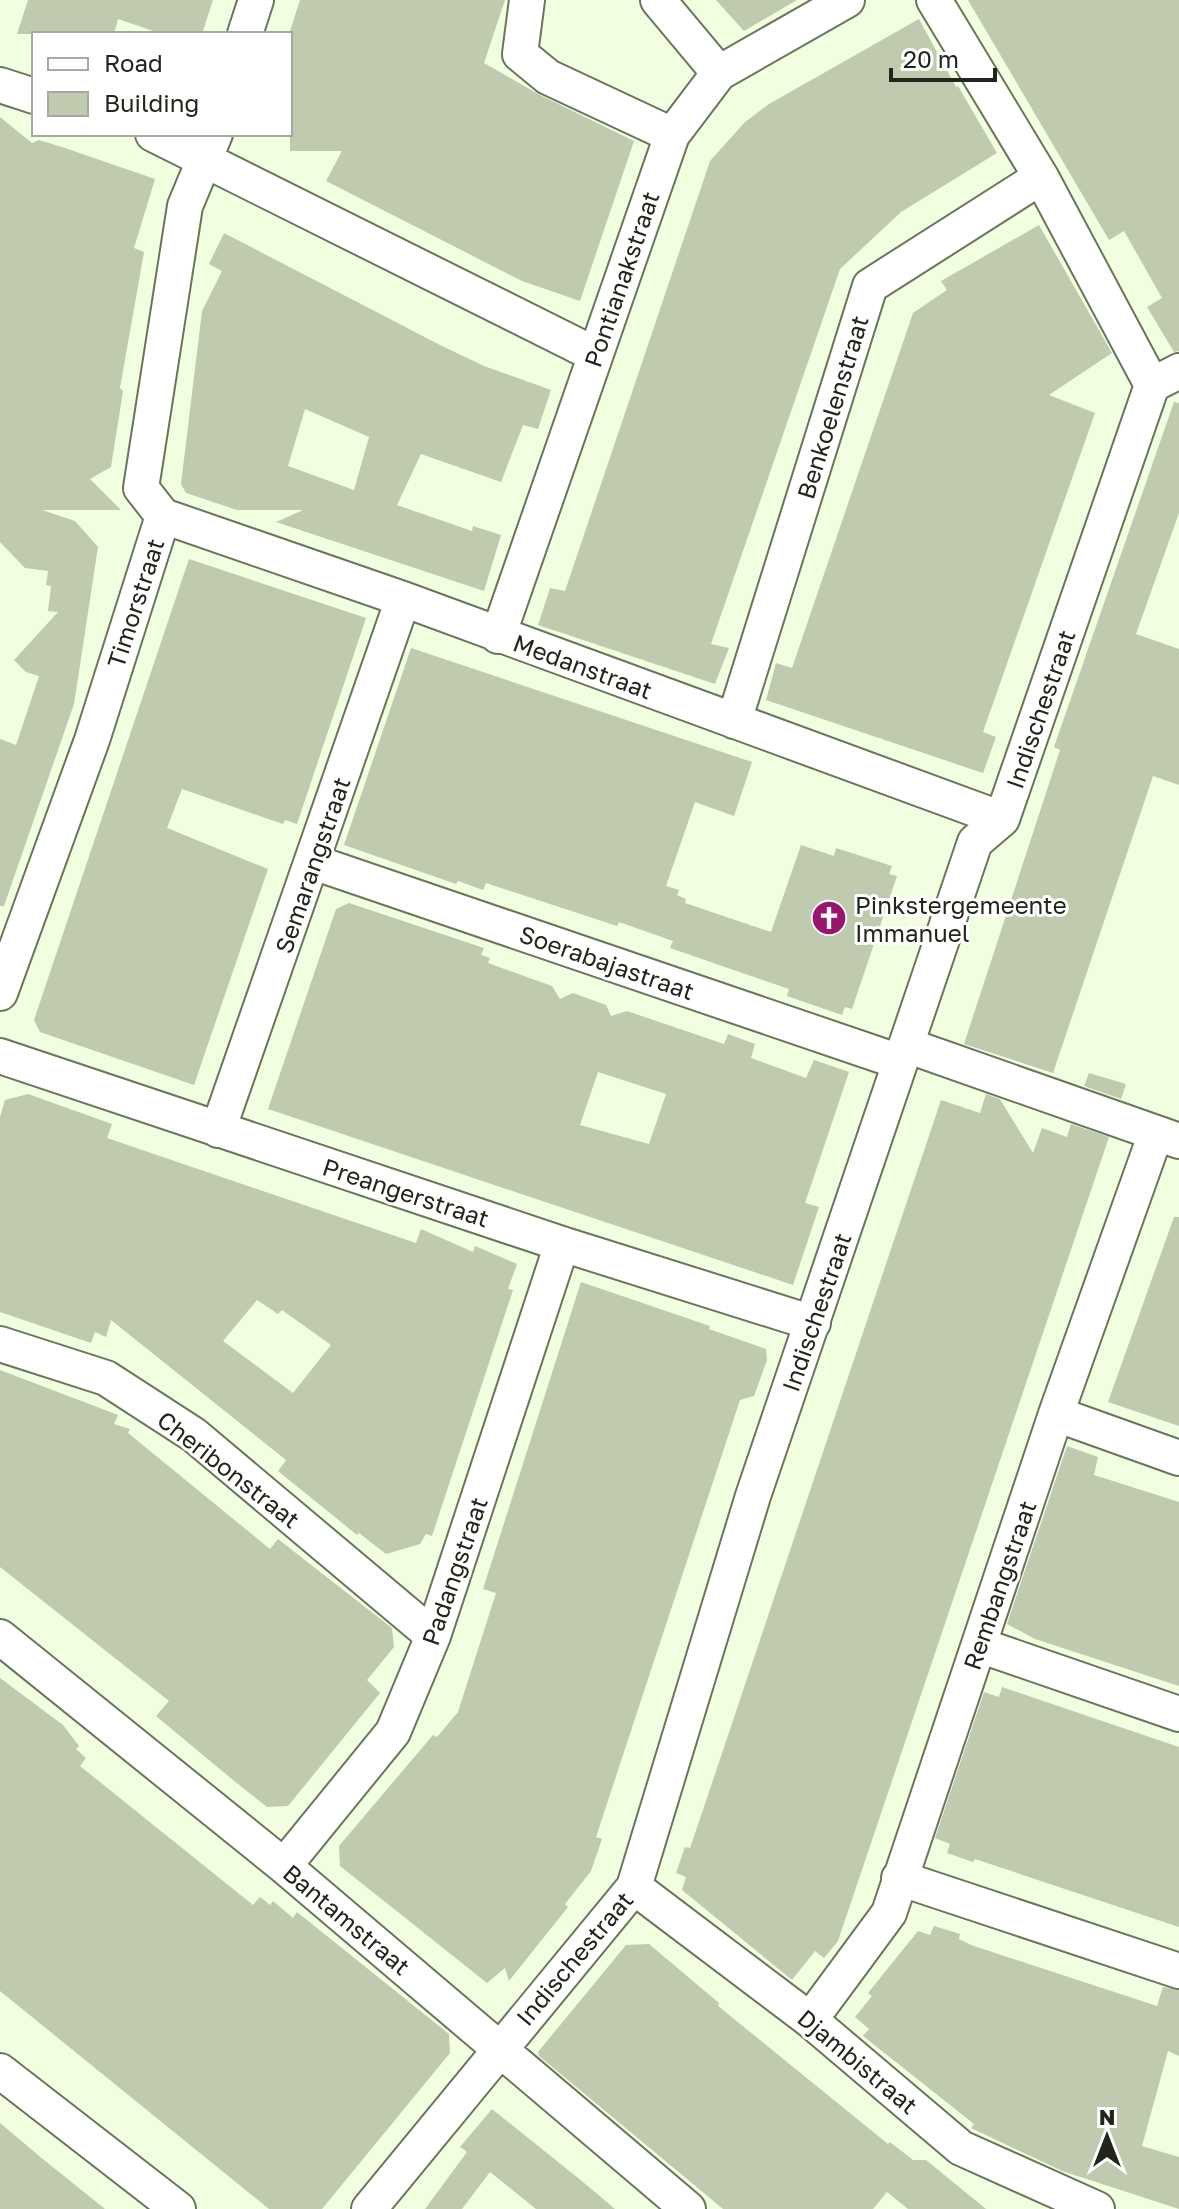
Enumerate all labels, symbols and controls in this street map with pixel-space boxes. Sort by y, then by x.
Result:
legend [32,32,292,136]
scale bar [891,32,995,82]
text: 20 m [903,44,959,73]
text: Road [104,48,163,77]
text: Building [104,88,199,117]
street label: Pontianakstraat [577,187,665,371]
street label: Benkoelenstraat [790,312,874,502]
street label: Timorstraat [100,535,170,671]
street label: Indischestraat [999,626,1081,792]
street label: Medanstraat [510,627,656,705]
street label: Semarangstraat [268,773,356,957]
place label: Pinkstergemeente Immanuel [855,890,1067,947]
church icon: Pinkstergemeente Immanuel [810,899,848,937]
street label: Soerabajastraat [516,919,698,1005]
street label: Preangerstraat [319,1151,493,1233]
street label: Indischestraat [775,1229,857,1395]
street label: Cheribonstraat [152,1404,306,1534]
street label: Padangstraat [415,1493,493,1649]
street label: Rembangstraat [956,1497,1042,1673]
street label: Bantamstraat [278,1858,416,1980]
street label: Indischestraat [510,1885,638,2031]
street label: Djambistraat [792,2003,924,2119]
north arrow [1067,2097,1147,2177]
text: N [1099,2103,1115,2130]

